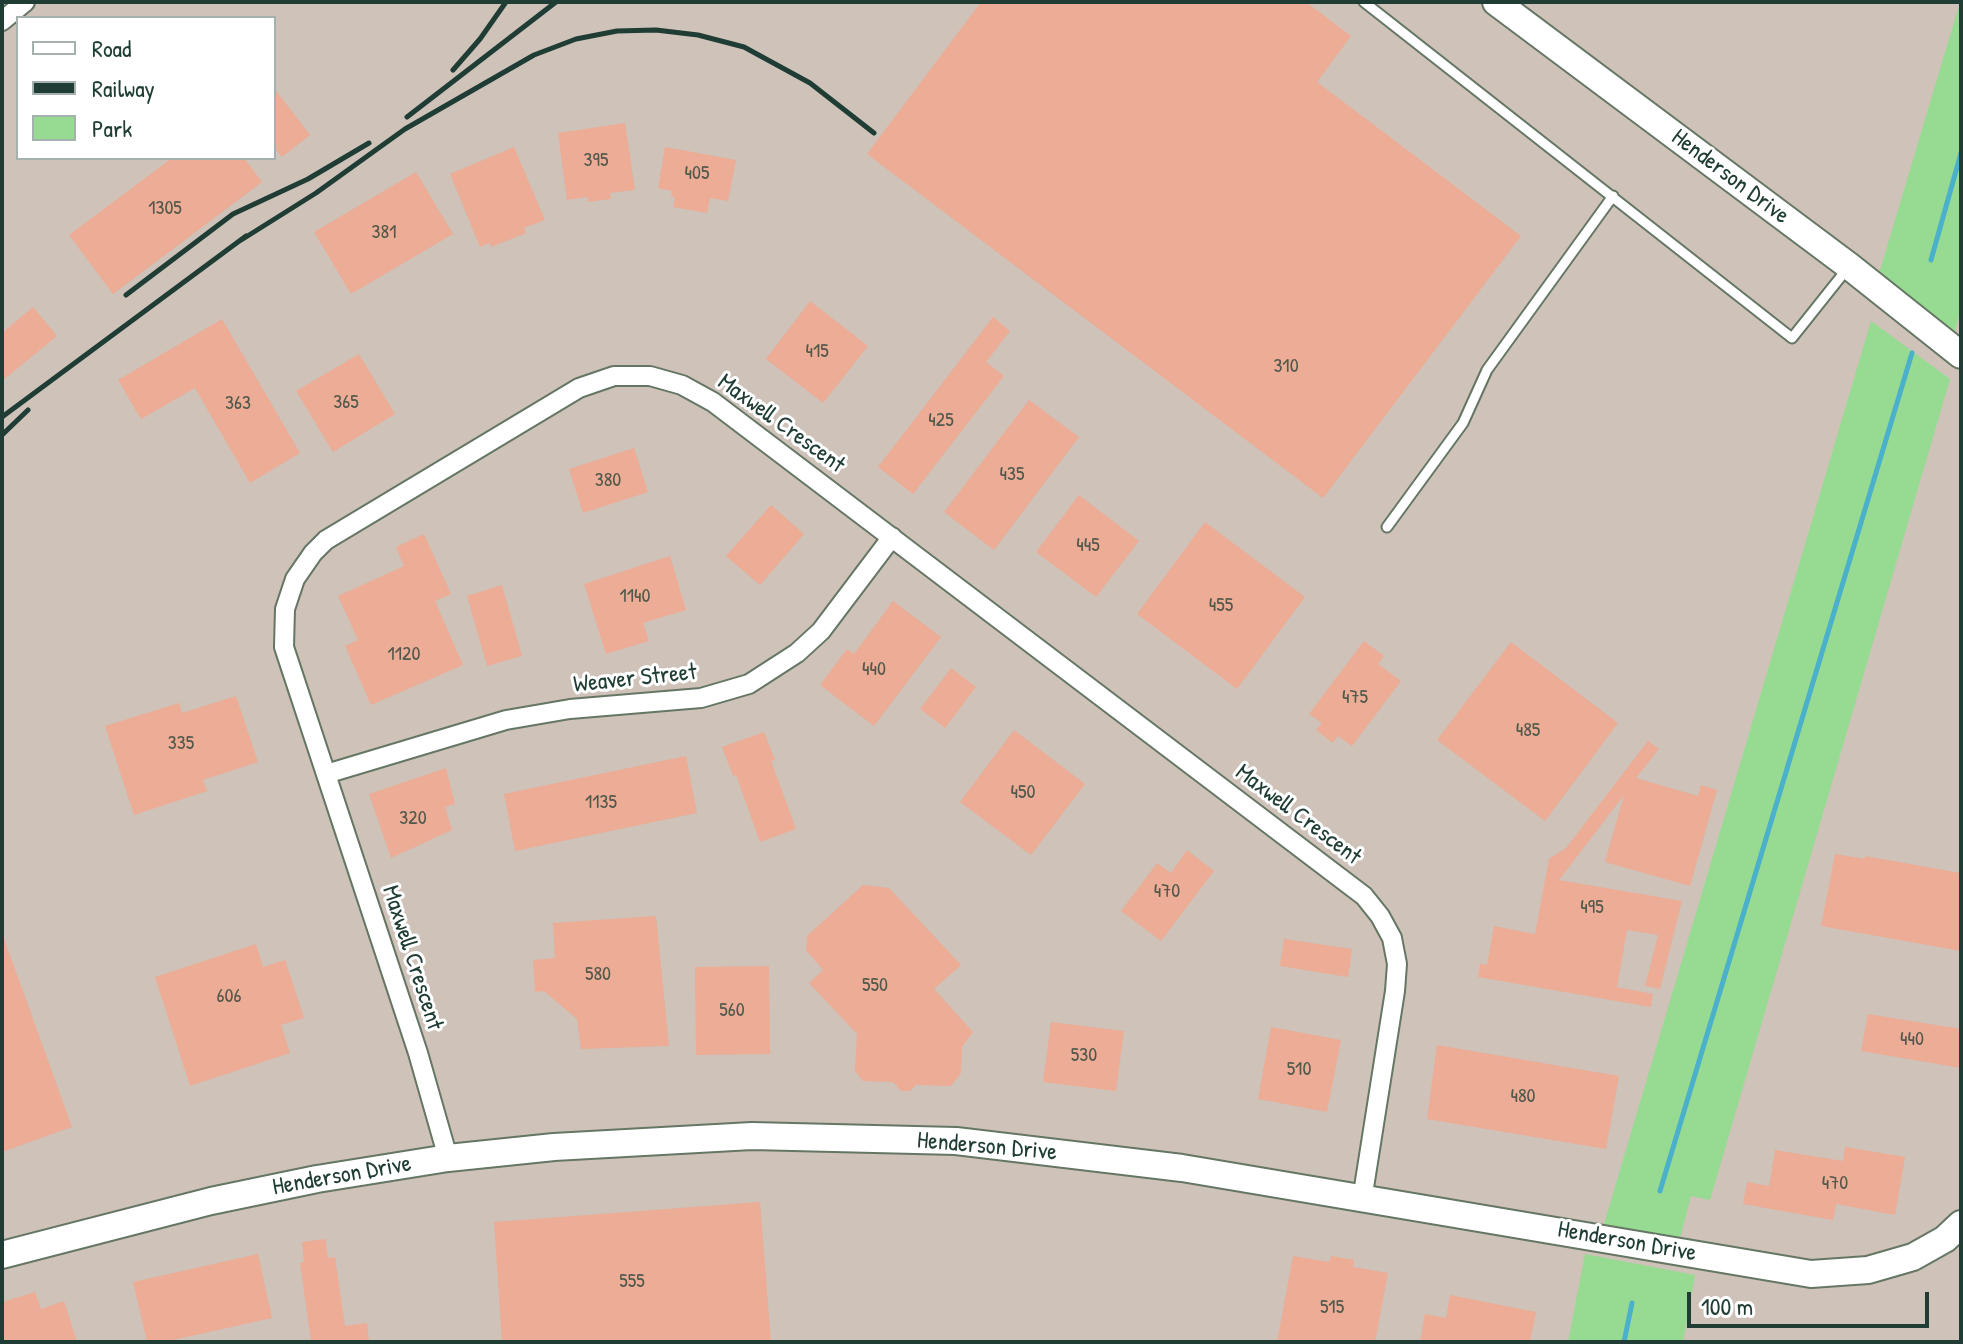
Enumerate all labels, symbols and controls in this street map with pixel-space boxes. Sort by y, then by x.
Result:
legend [16,16,276,160]
text: Road [92,32,131,64]
text: Railway [92,72,155,104]
text: Park [92,112,132,144]
street label: Henderson Drive [1665,123,1795,231]
house number: 395 [584,149,608,173]
house number: 405 [685,162,709,186]
house number: 1305 [148,197,182,221]
house number: 381 [372,221,396,245]
house number: 415 [805,340,829,364]
house number: 310 [1273,355,1299,379]
street label: Maxwell Crescent [712,368,850,480]
house number: 365 [333,391,359,415]
house number: 363 [225,392,251,416]
house number: 425 [928,409,954,433]
house number: 435 [1000,463,1024,487]
house number: 380 [595,469,621,493]
house number: 445 [1076,534,1100,558]
house number: 1140 [620,585,650,609]
house number: 455 [1209,594,1233,618]
house number: 1120 [388,643,420,667]
street label: Weaver Street [572,658,698,700]
house number: 440 [862,658,886,682]
house number: 475 [1342,686,1368,710]
house number: 485 [1516,719,1540,743]
house number: 335 [168,732,194,756]
street label: Maxwell Crescent [1229,758,1367,872]
house number: 450 [1011,781,1035,805]
house number: 1135 [585,791,617,815]
house number: 320 [399,807,427,831]
house number: 470 [1154,880,1180,904]
street label: Maxwell Crescent [375,882,449,1034]
house number: 495 [1580,896,1604,920]
house number: 580 [585,963,611,987]
house number: 550 [862,974,888,998]
house number: 606 [217,985,241,1009]
house number: 560 [719,999,745,1023]
house number: 440 [1900,1028,1924,1052]
house number: 530 [1071,1044,1097,1068]
house number: 510 [1287,1058,1311,1082]
house number: 480 [1510,1085,1536,1109]
street label: Henderson Drive [916,1127,1058,1167]
street label: Henderson Drive [270,1150,414,1202]
house number: 470 [1822,1172,1848,1196]
street label: Henderson Drive [1555,1216,1699,1268]
house number: 555 [619,1270,645,1294]
scale bar [1691,1276,1933,1326]
text: 100 m [1701,1290,1753,1322]
house number: 515 [1320,1296,1344,1320]

